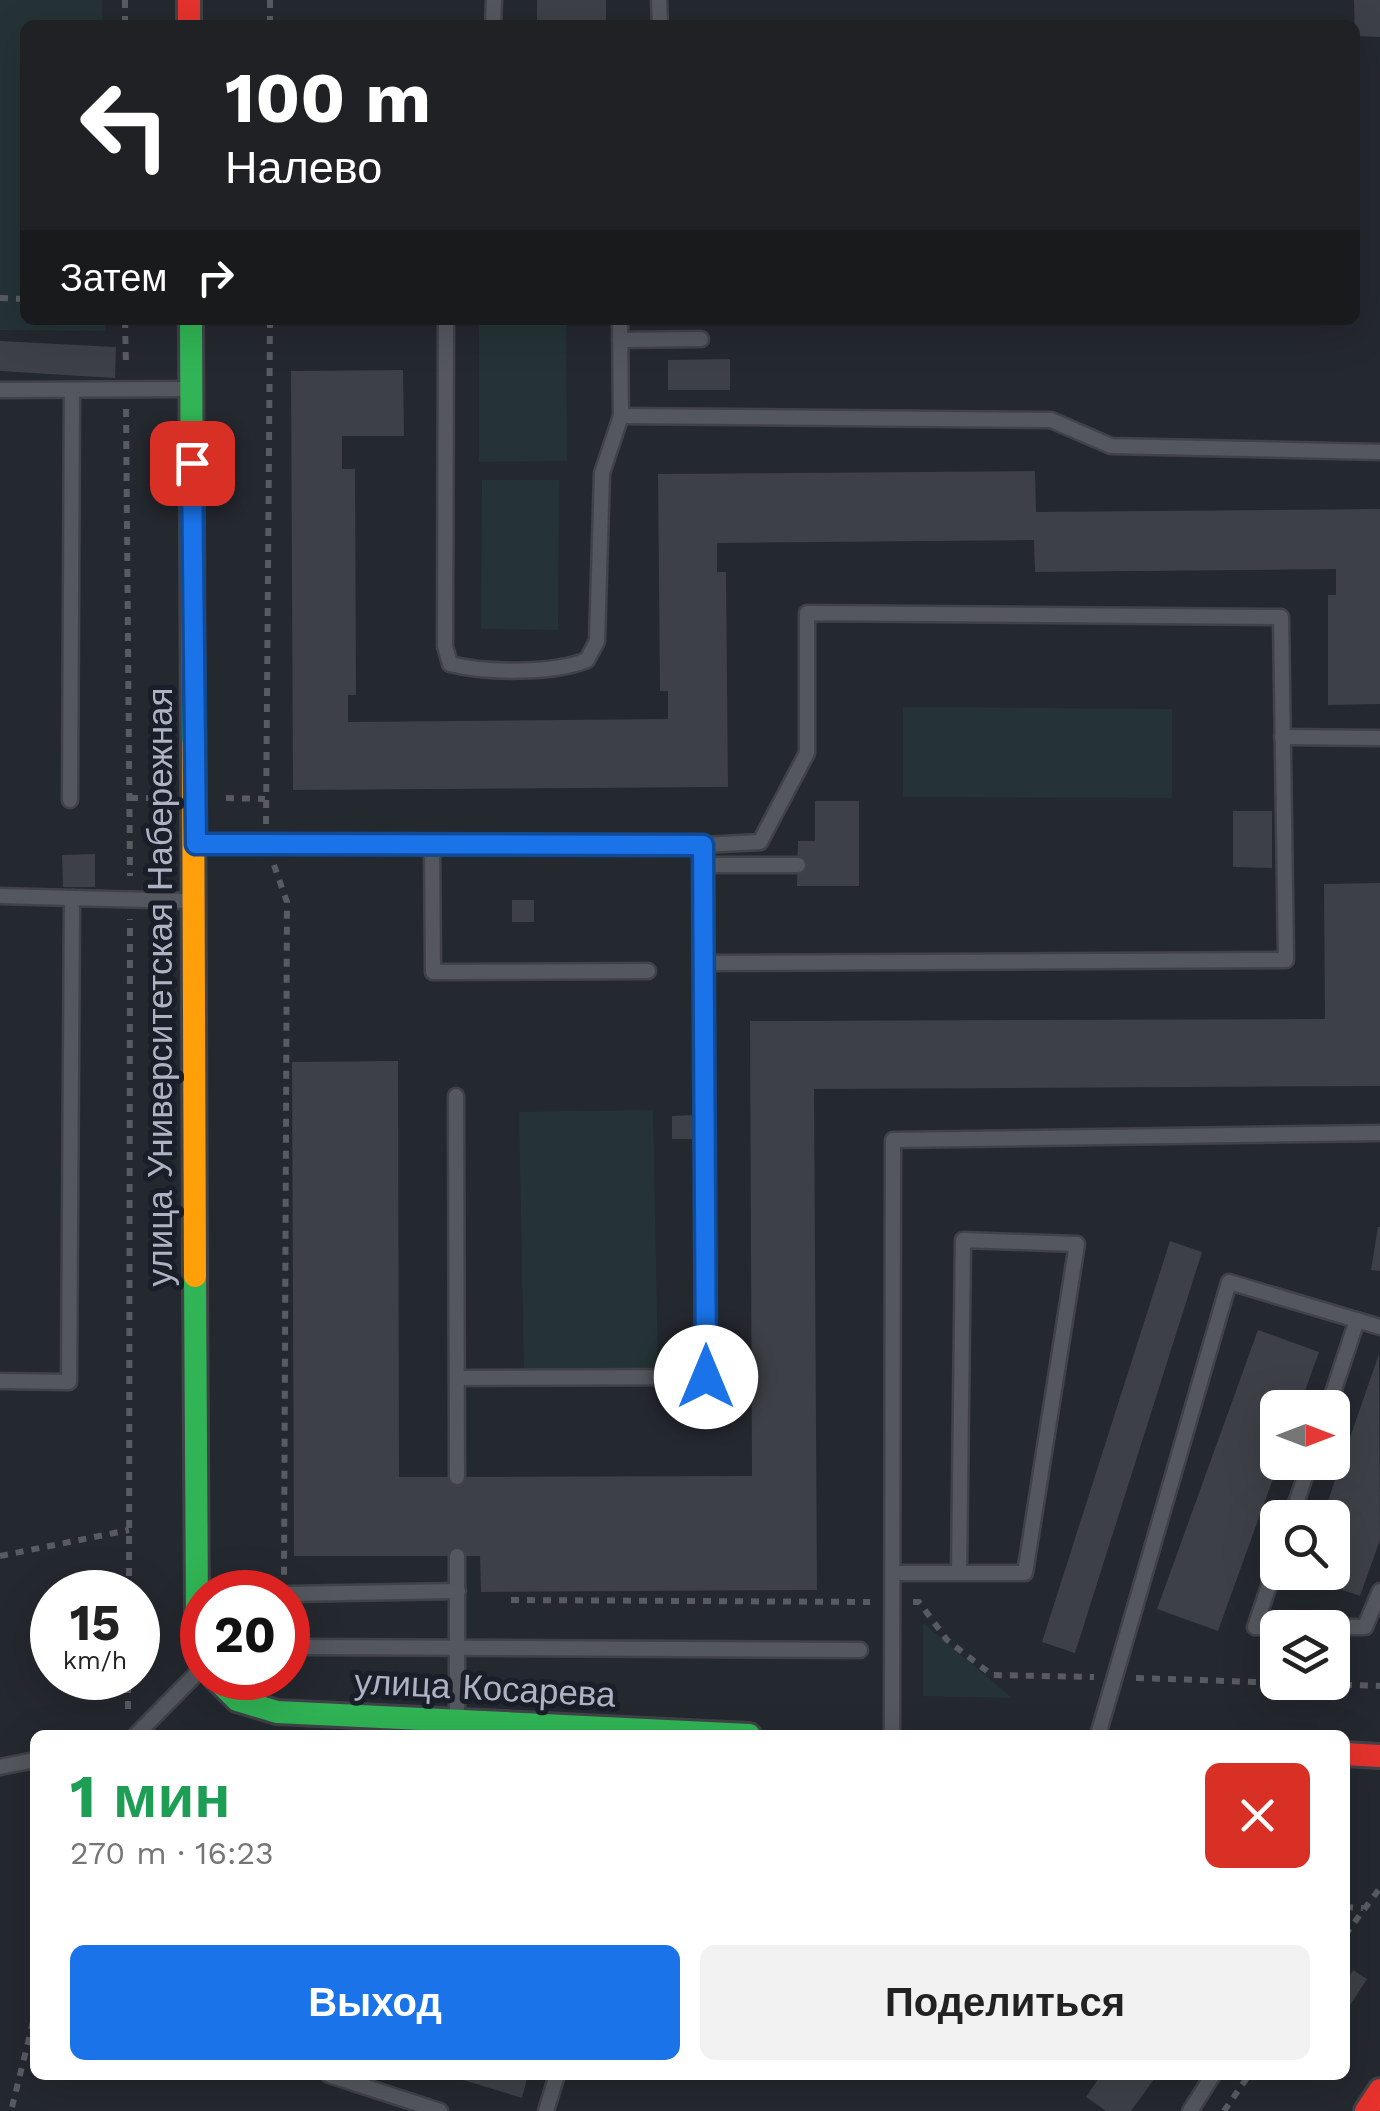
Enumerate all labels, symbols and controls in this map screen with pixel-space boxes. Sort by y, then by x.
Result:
text: 100 m [225,57,431,139]
icon: left [60,60,190,190]
text: Налево [225,141,382,194]
icon: right [188,250,243,305]
text: Затем [60,256,168,300]
pin [150,421,235,506]
icon: arrive [165,436,220,491]
street label: улица Университетская Набережная [139,688,181,1286]
position arrow [654,1325,758,1429]
north arrow [1260,1390,1350,1480]
map controls [1260,1390,1350,1700]
button: search [1260,1500,1350,1590]
speed limit sign: 20 [180,1570,310,1700]
text: 15 [70,1593,120,1652]
button: layers [1260,1610,1350,1700]
text: km/h [63,1646,127,1675]
street label: улица Косарева [353,1660,617,1716]
text: 1 мин [70,1761,231,1832]
button: close [1205,1763,1310,1868]
text: 270 m · 16:23 [70,1834,274,1872]
button: Выход [70,1945,680,2060]
button: Поделиться [700,1945,1310,2060]

